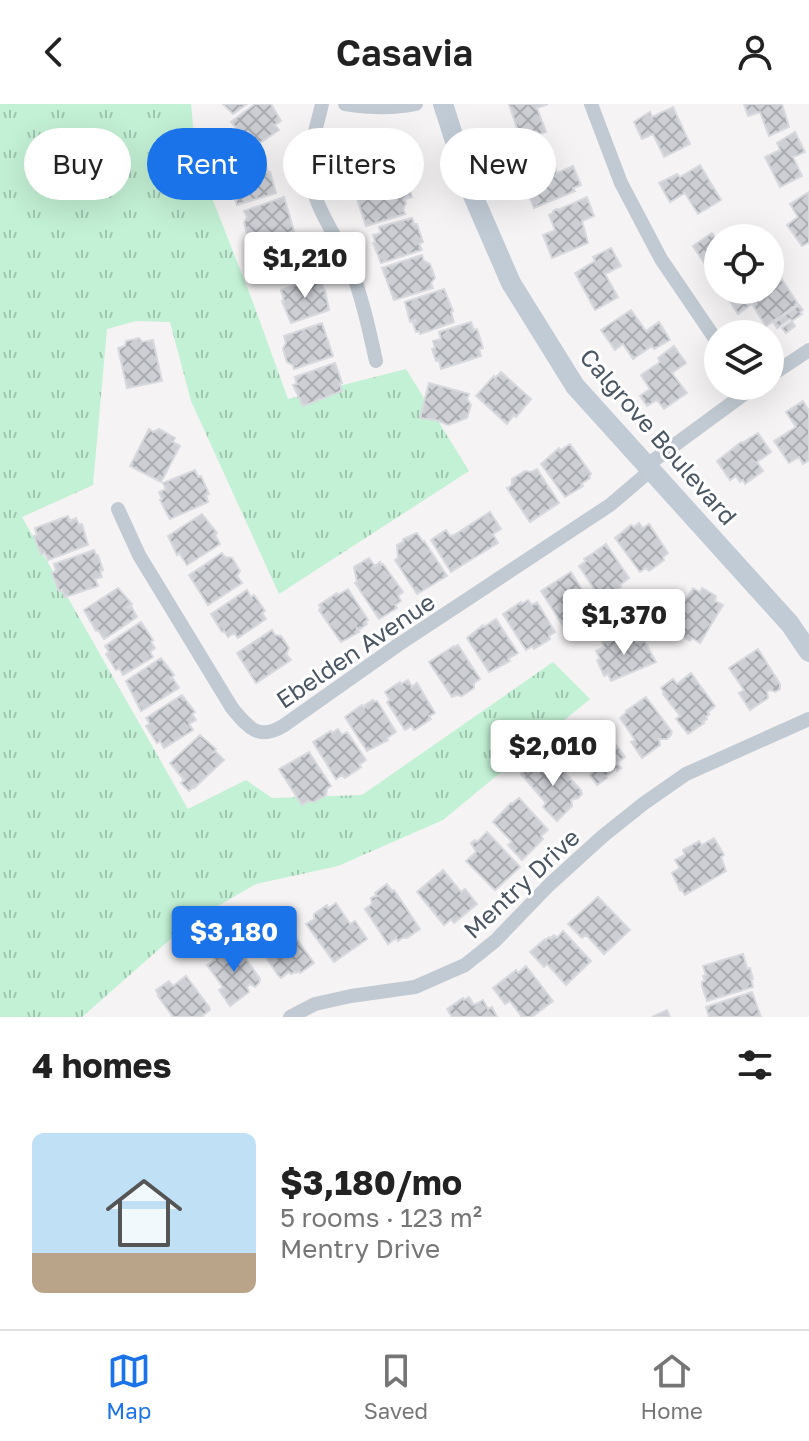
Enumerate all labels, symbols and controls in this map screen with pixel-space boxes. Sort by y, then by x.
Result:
icon: back [32,30,76,74]
icon: person [733,30,777,74]
text: Casavia [336,31,473,74]
chip: Buy [24,128,131,200]
chip: Rent [147,128,267,200]
chip: Filters [283,128,424,200]
chip: New [440,128,556,200]
map controls [704,224,784,400]
button: locate [704,224,784,304]
pin: $1,210 [240,232,370,300]
text: $1,210 [262,242,348,273]
button: layers [704,320,784,400]
street label: Calgrove Boulevard [575,342,743,530]
street label: Ebelden Avenue [270,586,440,714]
pin: $1,370 [559,589,689,657]
text: $1,370 [581,599,667,630]
pin: $2,010 [488,720,618,788]
text: $2,010 [509,730,597,761]
street label: Mentry Drive [457,822,585,944]
pin: $3,180 [169,906,299,974]
text: $3,180 [190,916,278,947]
icon: filters [733,1043,777,1087]
text: 4 homes [32,1045,172,1085]
text: $3,180/mo [280,1162,462,1202]
icon: home [96,1165,192,1261]
text: 5 rooms · 123 m² [280,1202,482,1233]
text: Mentry Drive [280,1233,440,1264]
tab: Map [106,1349,151,1424]
tab: Saved [364,1349,428,1424]
tab: Home [641,1349,703,1424]

